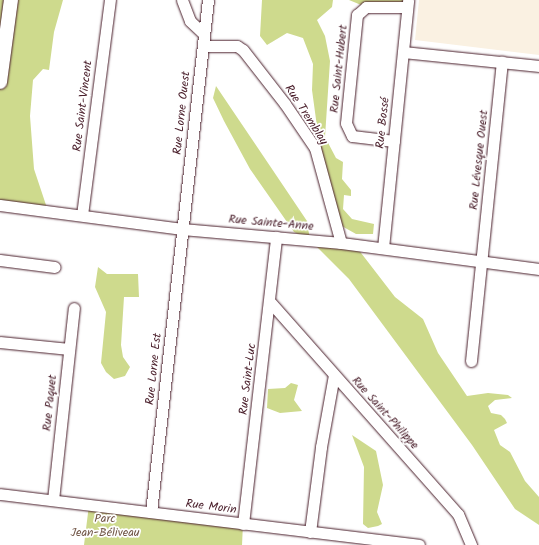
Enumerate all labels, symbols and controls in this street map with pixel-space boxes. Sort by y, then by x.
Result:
street label: Rue Saint-Hubert [327,24,351,114]
street label: Rue Saint-Vincent [70,60,96,152]
street label: Rue Lorne Ouest [170,71,194,155]
street label: Rue Tremblay [281,82,331,148]
street label: Rue Bossé [373,97,393,149]
street label: Rue Lévesque Ouest [467,109,491,211]
street label: Rue Sainte-Anne [228,212,314,234]
street label: Rue Lorne Est [143,332,165,406]
street label: Rue Saint-Luc [236,342,260,416]
street label: Rue Paquet [40,374,60,432]
street label: Rue Saint-Philippe [349,374,421,452]
street label: Rue Morin [185,497,237,517]
park label: Parc Jean-Béliveau [70,512,140,540]

